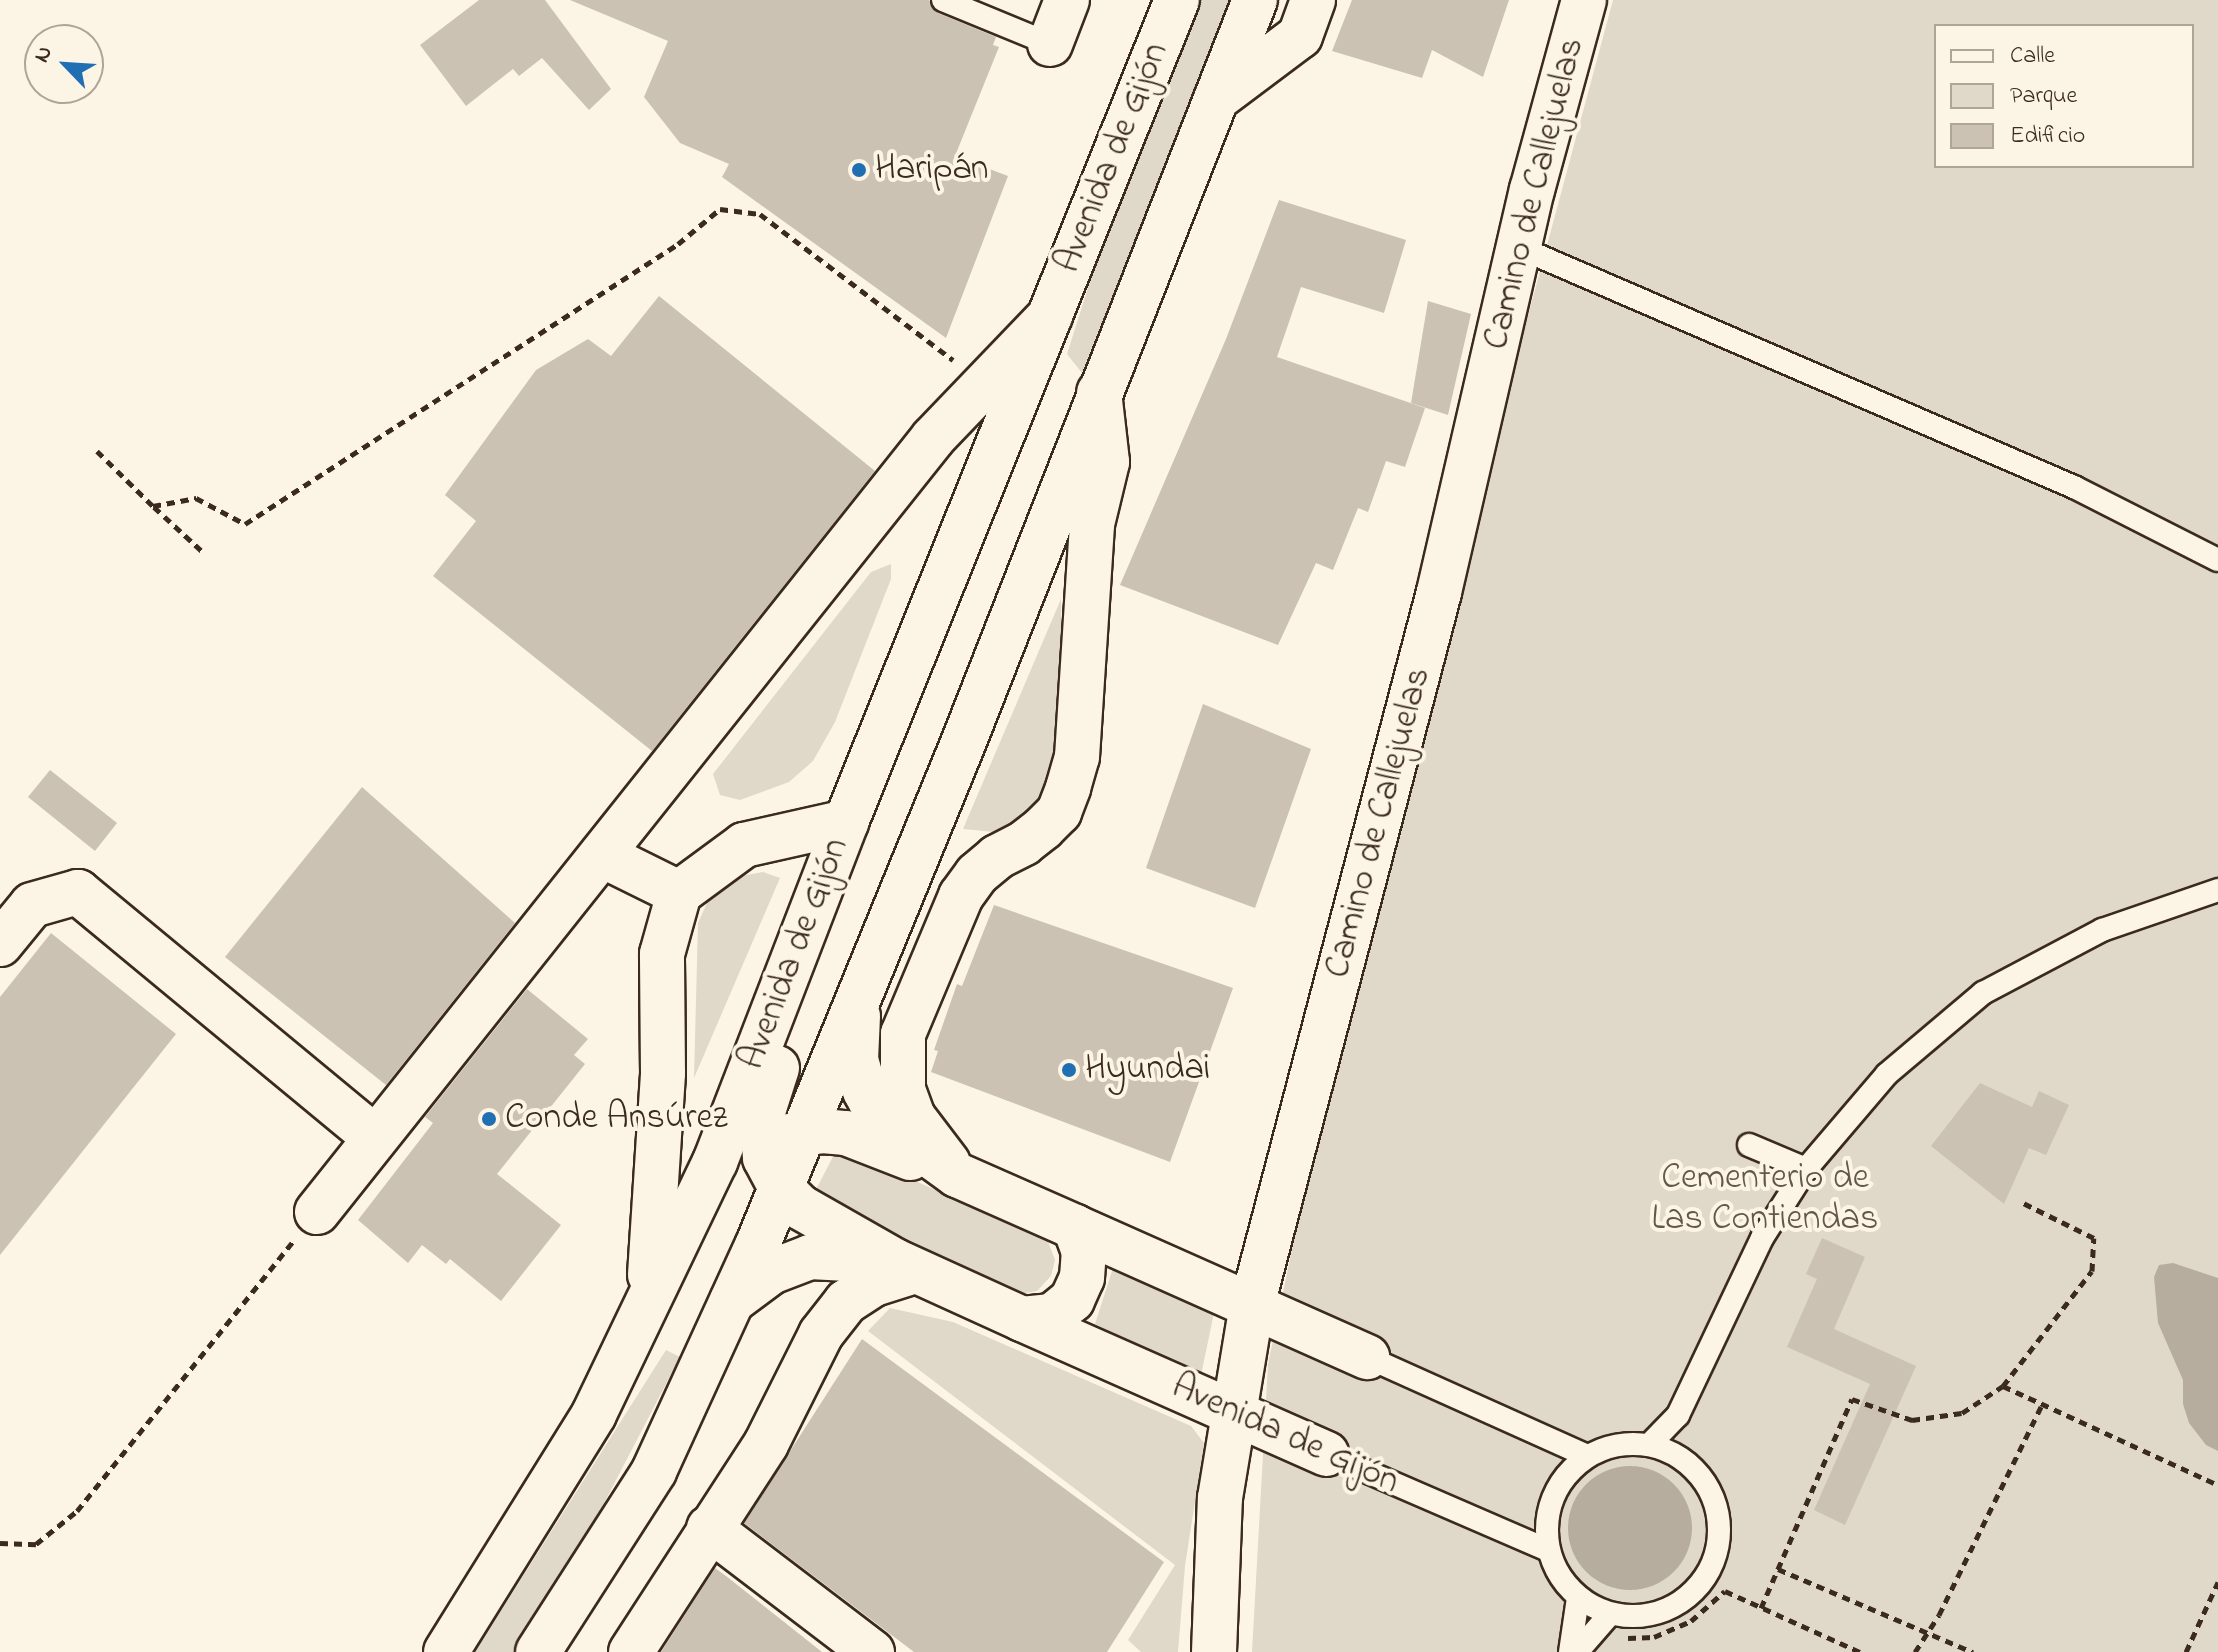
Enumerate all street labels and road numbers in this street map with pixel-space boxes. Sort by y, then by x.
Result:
street label: Camino de Callejuelas [1475,34,1595,354]
street label: Avenida de Gijón [1047,37,1179,279]
street label: Camino de Callejuelas [1317,663,1441,983]
street label: Avenida de Gijón [731,832,859,1076]
street label: Avenida de Gijón [1165,1366,1405,1504]

